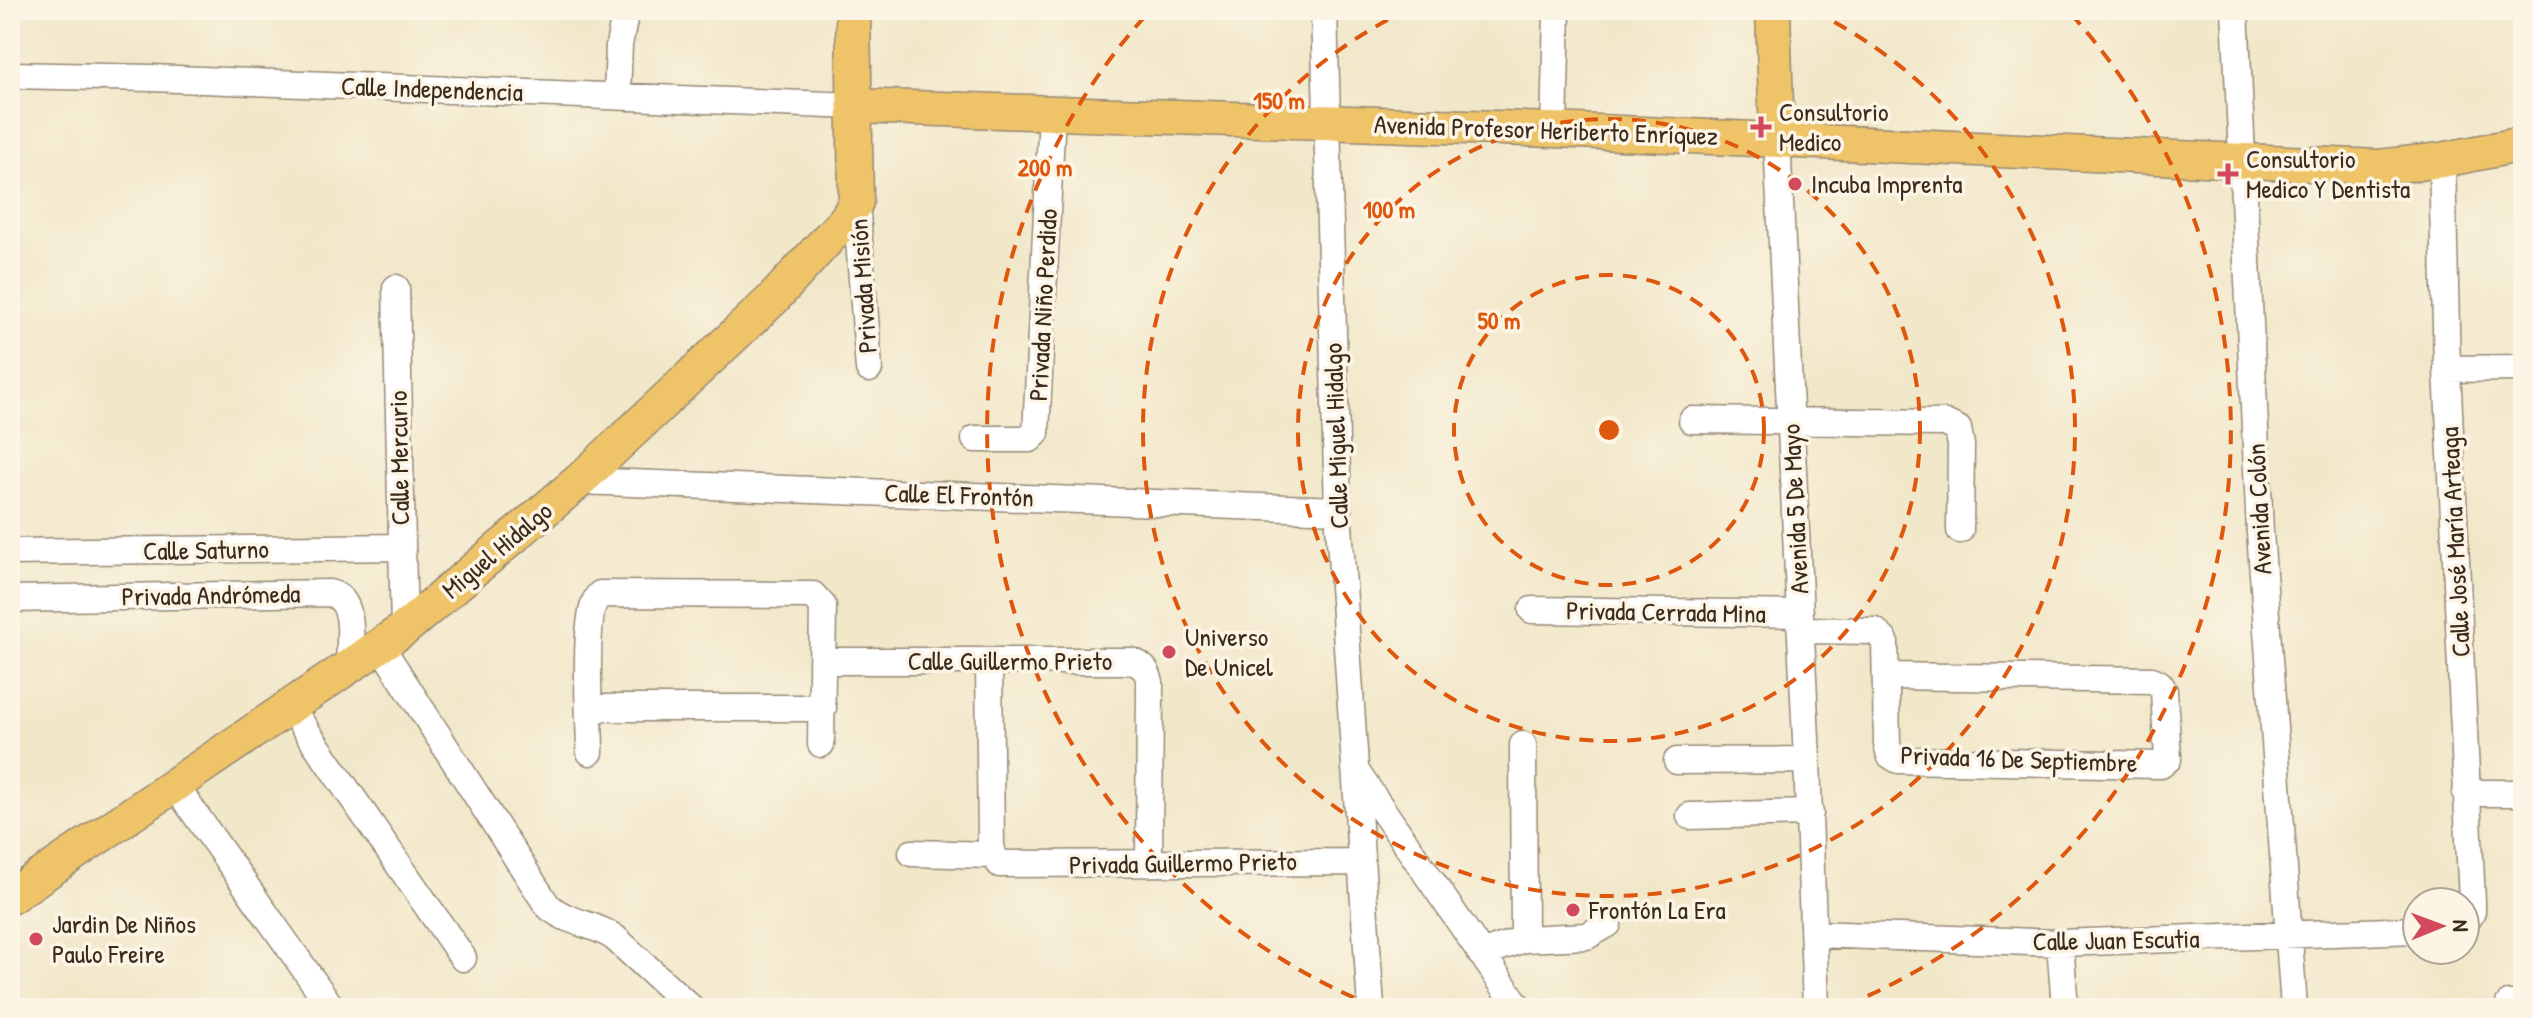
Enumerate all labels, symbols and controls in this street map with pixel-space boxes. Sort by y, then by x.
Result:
street label: Calle Independencia [341,68,524,109]
text: 150 m [1253,84,1305,116]
place label: Consultorio Medico [1779,94,1889,159]
street label: Avenida Profesor Heriberto Enríquez [1373,106,1719,153]
marker: Consultorio Medico [1750,116,1772,138]
place label: Consultorio Medico Y Dentista [2246,141,2410,206]
text: 200 m [1018,151,1072,183]
marker: Consultorio Medico Y Dentista [2217,163,2239,185]
place label: Incuba Imprenta [1811,166,1962,201]
marker: Incuba Imprenta [1786,175,1804,193]
text: 100 m [1363,193,1415,225]
street label: Privada Niño Perdido [1020,208,1065,402]
street label: Privada Misión [840,218,885,354]
text: 50 m [1478,304,1520,336]
street label: Calle Miguel Hidalgo [1315,343,1356,529]
street label: Calle Mercurio [380,390,417,526]
centre of rings [1595,416,1623,444]
street label: Avenida 5 De Mayo [1773,423,1816,595]
street label: Calle José María Arteaga [2431,426,2478,658]
street label: Avenida Colón [2238,443,2279,575]
street label: Calle El Frontón [884,474,1034,515]
street label: Miguel Hidalgo [434,493,559,606]
street label: Calle Saturno [143,531,269,568]
street label: Privada Andrómeda [121,575,301,614]
street label: Privada Cerrada Mina [1566,592,1766,631]
place label: Universo De Unicel [1185,619,1273,684]
street label: Calle Guillermo Prieto [908,643,1112,678]
marker: Universo De Unicel [1160,643,1178,661]
street label: Privada 16 De Septiembre [1900,737,2138,780]
street label: Privada Guillermo Prieto [1069,843,1297,882]
north arrow [2401,886,2481,966]
place label: Frontón La Era [1588,892,1726,927]
marker: Frontón La Era [1564,901,1582,919]
place label: Jardin De Niños Paulo Freire [52,906,196,971]
text: N [2446,920,2476,932]
street label: Calle Juan Escutia [2032,921,2200,958]
marker: Jardin De Niños Paulo Freire [27,930,45,948]

